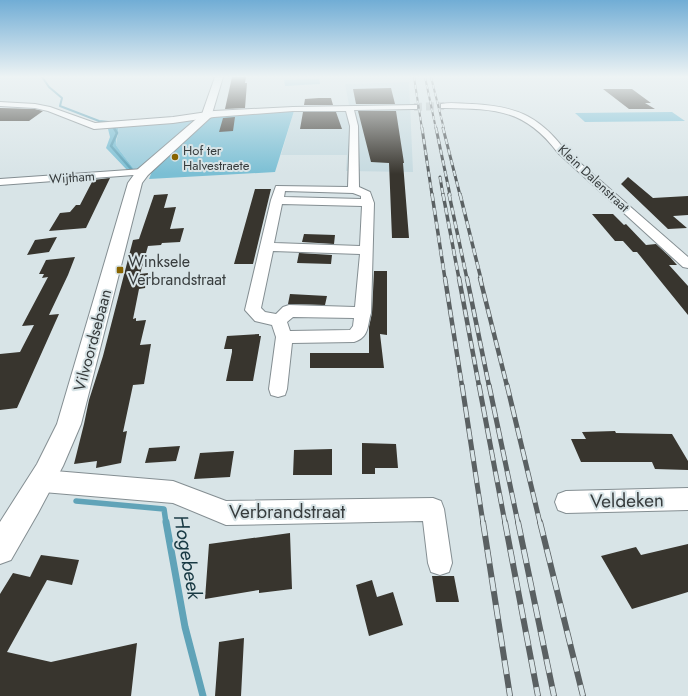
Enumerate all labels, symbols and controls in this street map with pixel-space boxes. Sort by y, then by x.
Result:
street label: Klein Dalenstraat [554,140,634,217]
place label: Hof ter Halvestraete [183,141,250,175]
marker: Hof ter Halvestraete [170,152,180,162]
street label: Wijtham [49,166,96,189]
place label: Winksele Verbrandstraat [128,250,226,291]
marker: Winksele Verbrandstraat [115,265,125,275]
street label: Vilvoordsebaan [68,286,117,394]
street label: Veldeken [590,486,664,515]
street label: Verbrandstraat [229,498,346,525]
water label: Hogebeek [166,513,209,603]

